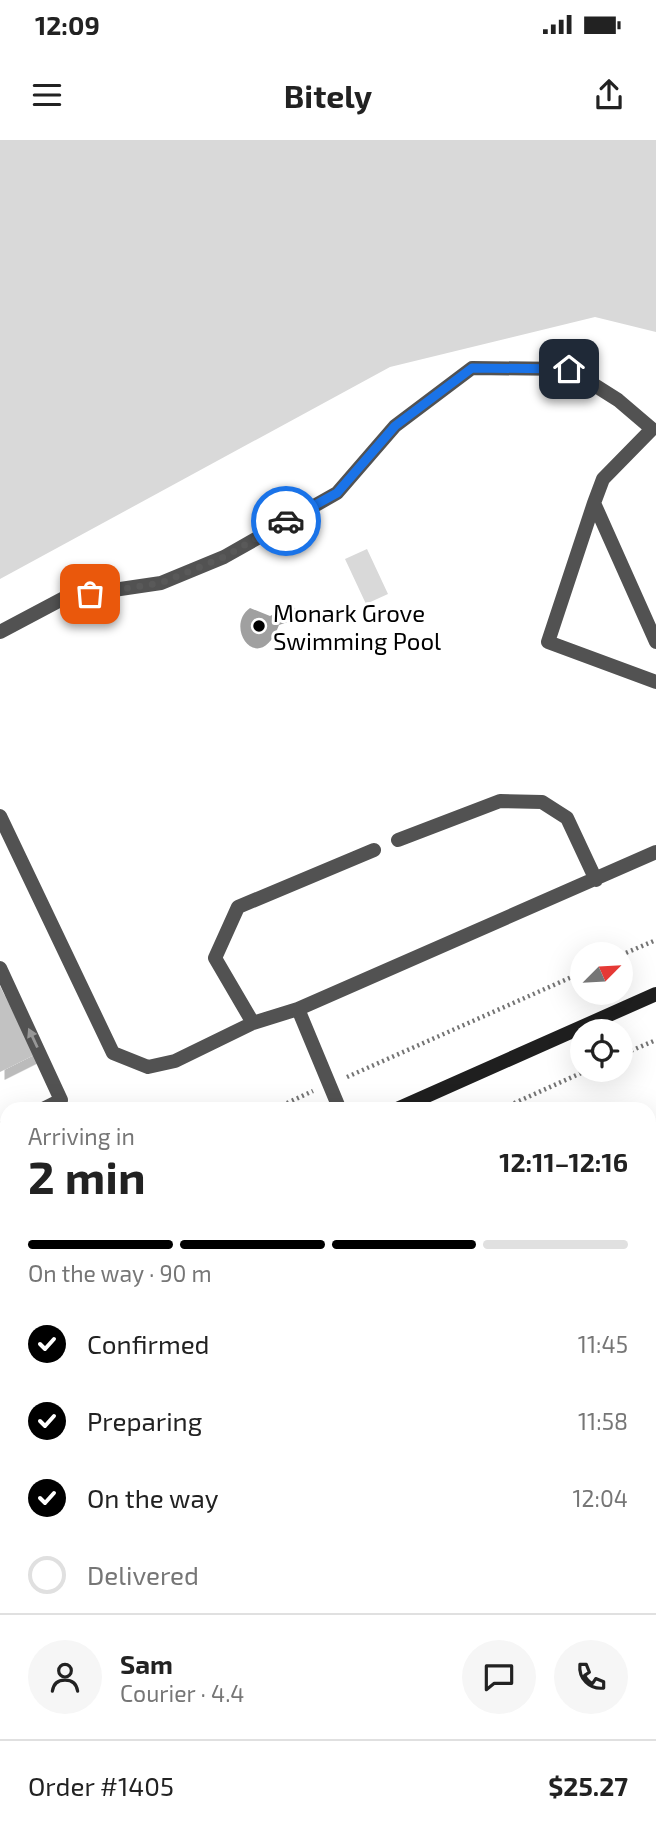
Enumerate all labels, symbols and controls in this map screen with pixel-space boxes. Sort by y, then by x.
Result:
text: 12:09 [35,9,100,40]
icon: menu [28,76,66,114]
text: Bitely [284,76,372,114]
icon: share [590,76,628,114]
pin [539,339,599,399]
icon: home [550,350,588,388]
courier [251,486,321,556]
icon: car [267,502,305,540]
pin [60,564,120,624]
icon: bag [71,575,109,613]
place label: Monark Grove Swimming Pool [273,598,441,655]
marker: Monark Grove Swimming Pool [251,618,267,634]
north arrow [570,942,634,1004]
map controls [570,942,633,1082]
button: locate [570,1019,633,1082]
one-way arrow [27,1028,38,1048]
text: Arriving in [28,1122,135,1150]
text: 12:11–12:16 [499,1146,628,1177]
text: 2 min [28,1148,146,1203]
text: On the way · 90 m [28,1259,212,1287]
icon: check [28,1325,66,1363]
text: Confirmed [87,1328,210,1359]
text: 11:45 [578,1330,628,1358]
icon: check [28,1402,66,1440]
text: Preparing [87,1405,202,1436]
text: 11:58 [578,1407,628,1435]
icon: check [28,1479,66,1517]
text: On the way [87,1482,218,1513]
text: 12:04 [572,1484,628,1512]
text: Delivered [87,1559,199,1590]
button: person [28,1640,102,1714]
button: chat [462,1640,536,1714]
button: phone [554,1640,628,1714]
text: Sam [120,1648,173,1679]
text: Courier · 4.4 [120,1679,244,1707]
text: Order #1405 [28,1770,174,1801]
text: $25.27 [548,1770,628,1801]

